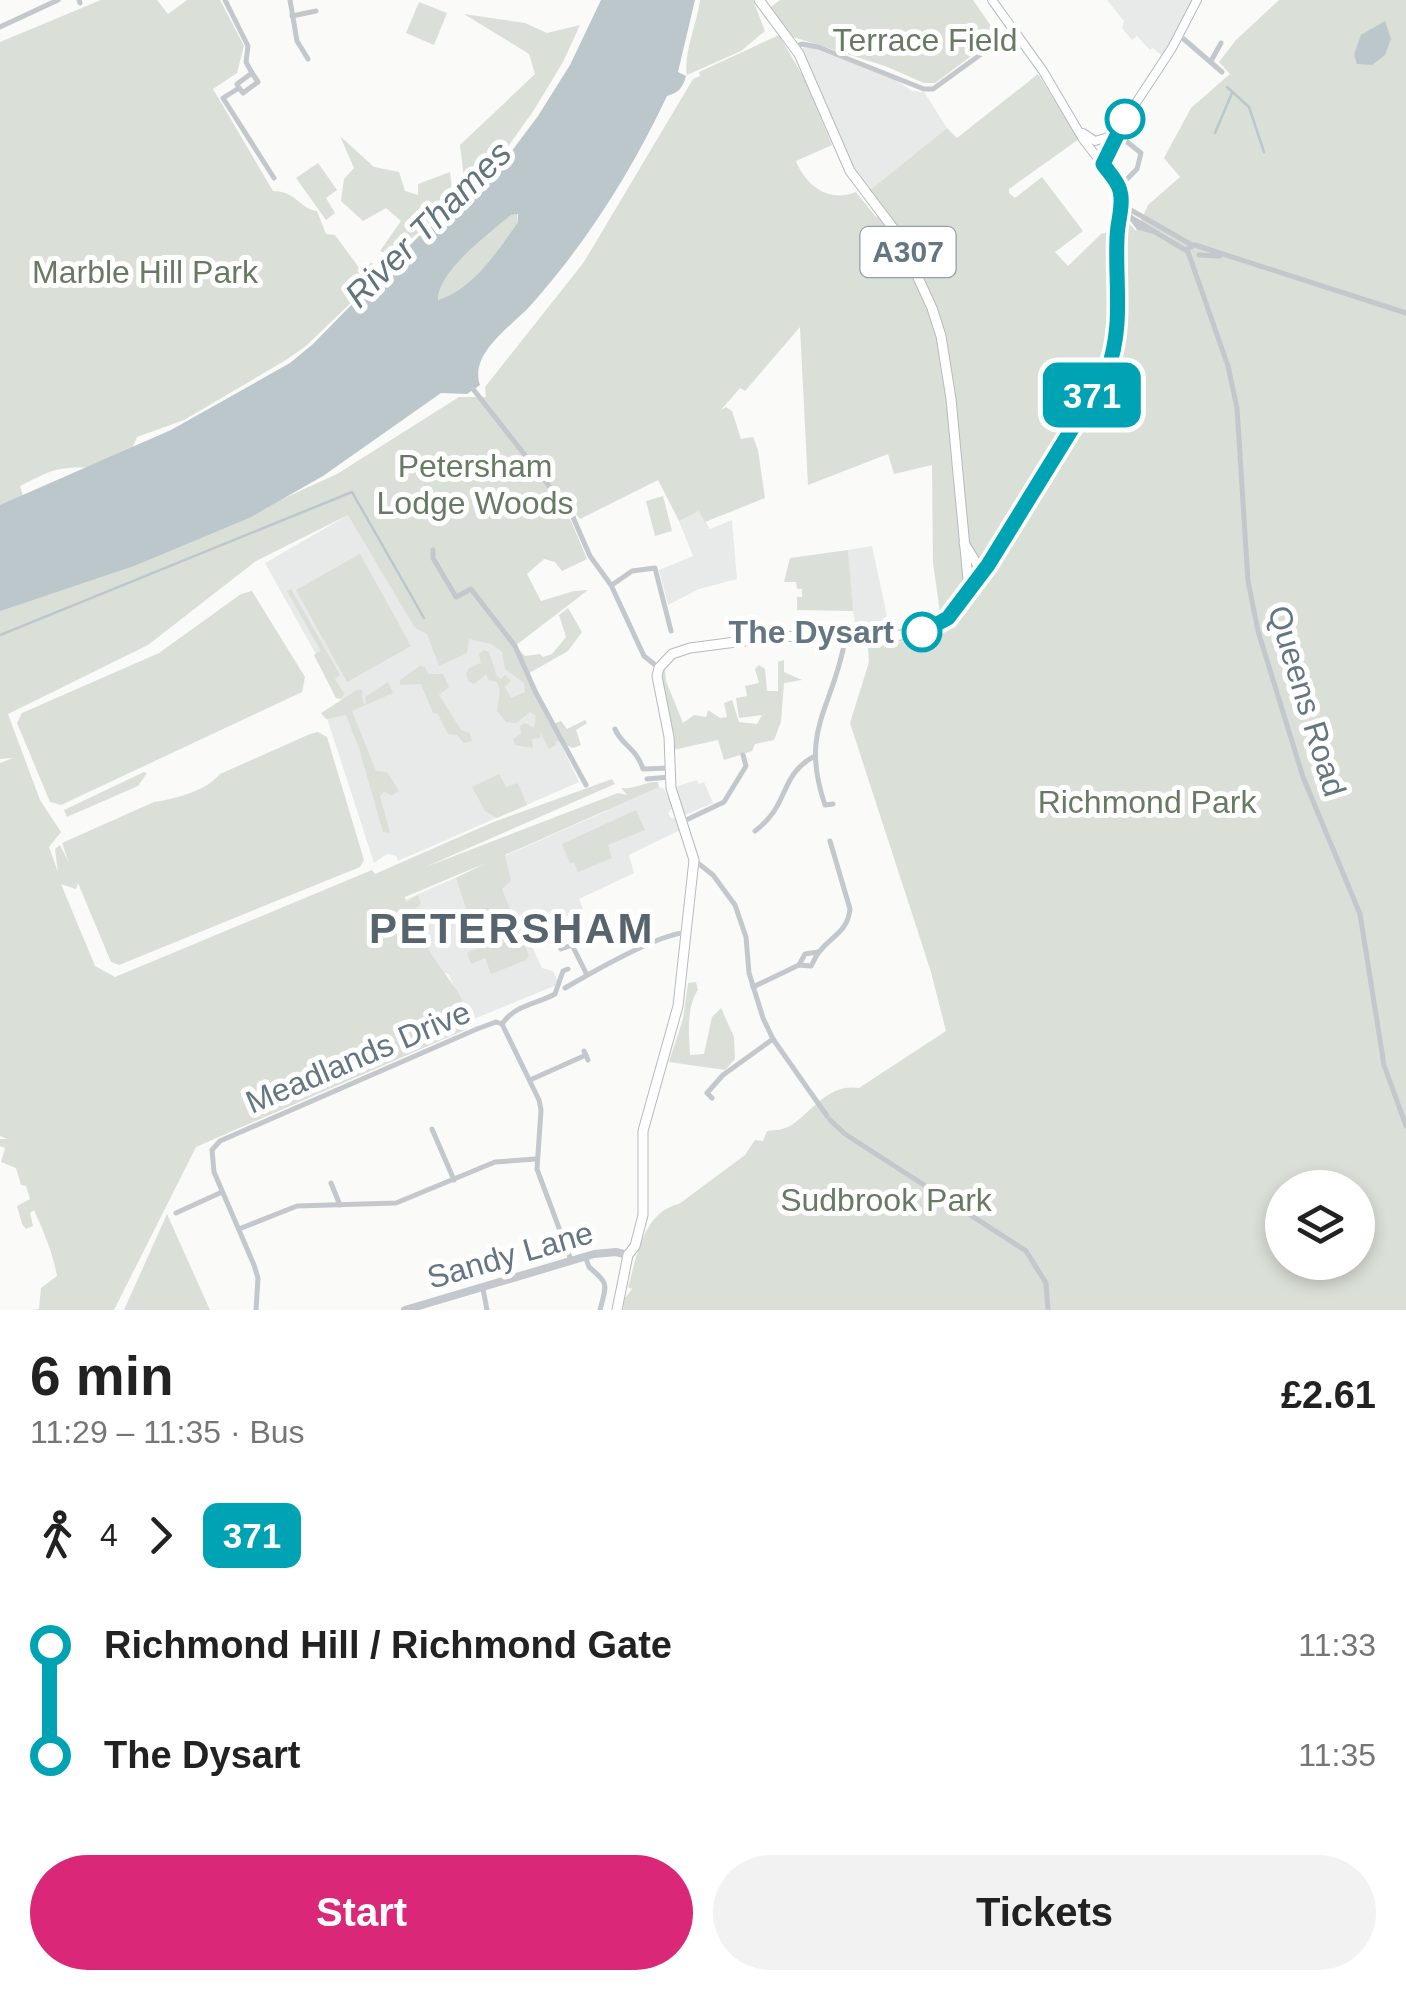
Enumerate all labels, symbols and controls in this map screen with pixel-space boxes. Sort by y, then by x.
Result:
park label: Terrace Field [833,22,1017,58]
unlabelled marker [1106,100,1144,138]
water label: River Thames [337,133,518,314]
road number: A307 [860,227,956,277]
park label: Marble Hill Park [32,254,259,290]
line badge: 371 [1034,362,1150,428]
text: 371 [1063,376,1121,415]
park label: Petersham Lodge Woods [377,448,573,521]
street label: Queens Road [1261,601,1353,801]
marker: The Dysart [903,613,941,651]
place label: The Dysart [729,614,894,650]
park label: Richmond Park [1038,784,1257,820]
district label: PETERSHAM [369,905,655,952]
street label: Meadlands Drive [240,994,476,1120]
map controls [1265,1170,1375,1280]
button: layers [1265,1170,1375,1280]
park label: Sudbrook Park [780,1182,993,1218]
street label: Sandy Lane [423,1214,597,1296]
text: 6 min [30,1345,174,1407]
text: £2.61 [1281,1374,1376,1416]
text: 11:29 – 11:35 · Bus [30,1414,305,1450]
icon: walk [30,1508,85,1563]
icon: forward [133,1508,188,1563]
text: 371 [223,1516,281,1555]
text: 4 [100,1517,118,1553]
text: Richmond Hill / Richmond Gate [104,1624,672,1666]
text: 11:33 [1298,1627,1376,1663]
text: The Dysart [104,1734,300,1776]
text: 11:35 [1298,1737,1376,1773]
button: Start [30,1855,693,1970]
button: Tickets [713,1855,1376,1970]

